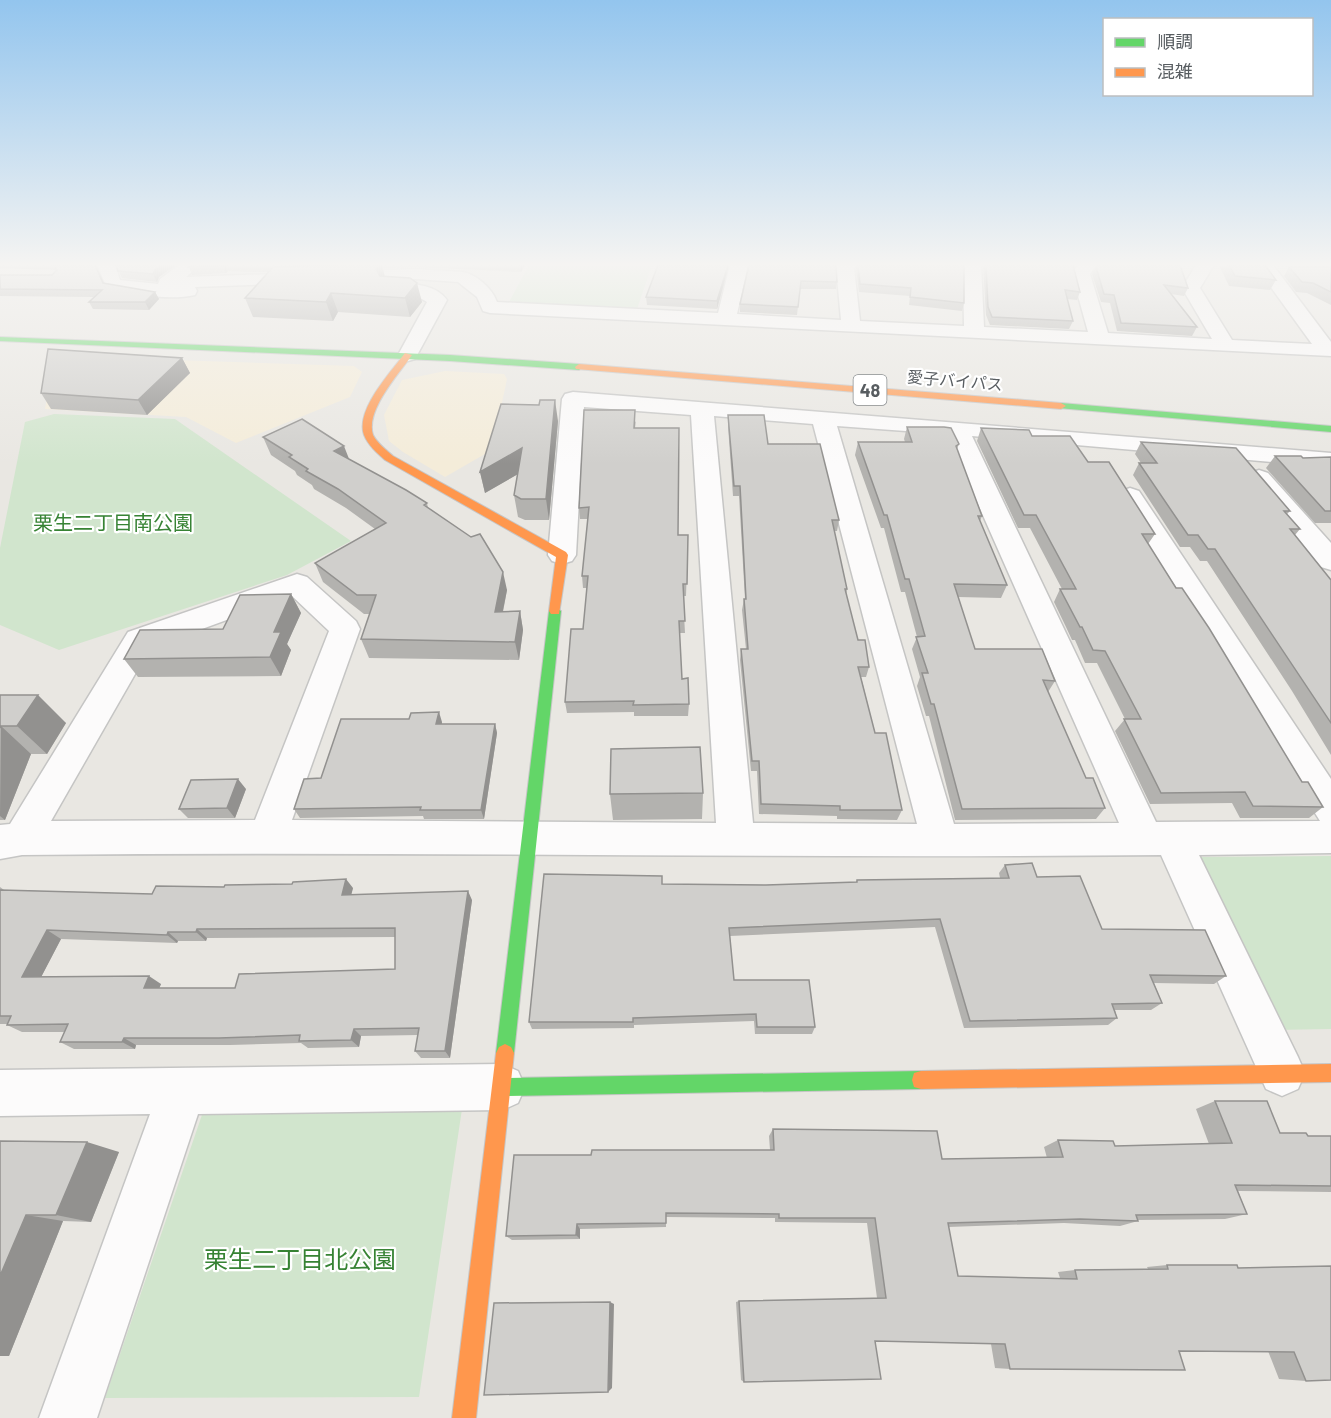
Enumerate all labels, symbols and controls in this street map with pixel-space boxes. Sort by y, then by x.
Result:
legend [1103,18,1313,96]
text: 順調 [1157,30,1193,52]
text: 混雑 [1157,60,1193,82]
street label: 愛子バイパス [907,366,1003,394]
road number: 48 [854,375,886,405]
park label: 栗生二丁目南公園 [33,510,193,534]
park label: 栗生二丁目北公園 [204,1244,396,1273]

